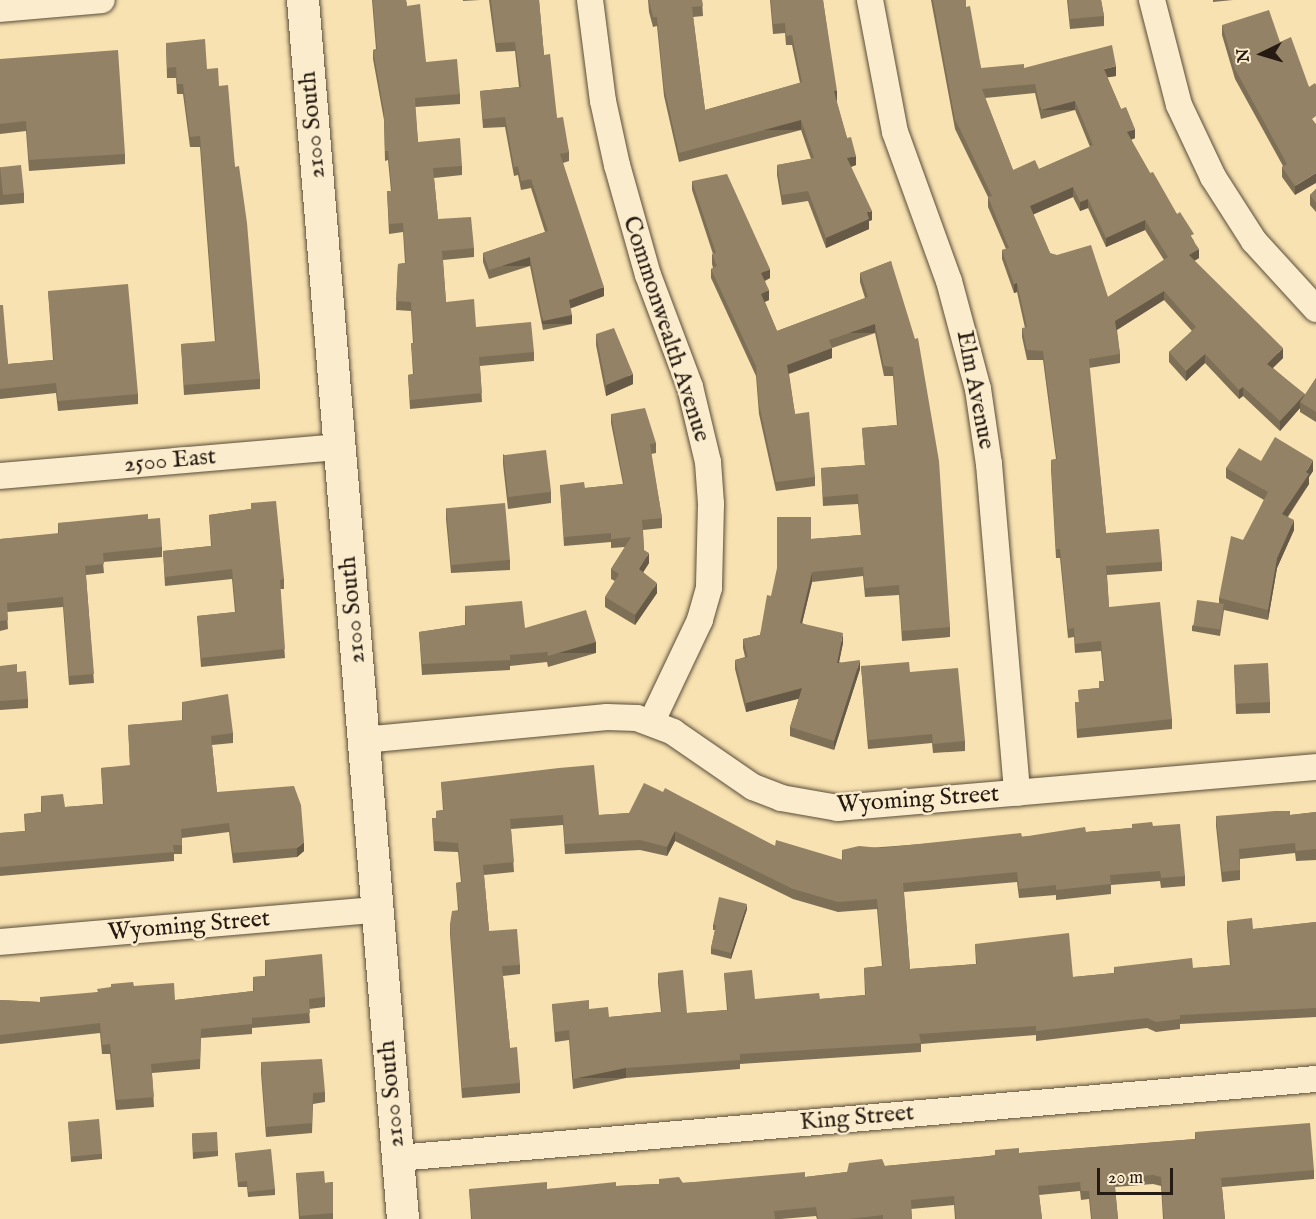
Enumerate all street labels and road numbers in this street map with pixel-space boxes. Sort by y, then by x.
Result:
street label: 2100 South [294,70,332,180]
street label: Commonwealth Avenue [616,212,716,446]
street label: Elm Avenue [949,328,1001,452]
street label: 2500 East [123,443,217,479]
street label: 2100 South [334,555,372,665]
street label: Wyoming Street [836,780,1000,820]
street label: Wyoming Street [107,905,271,947]
street label: 2100 South [373,1039,411,1149]
street label: King Street [799,1099,915,1137]

